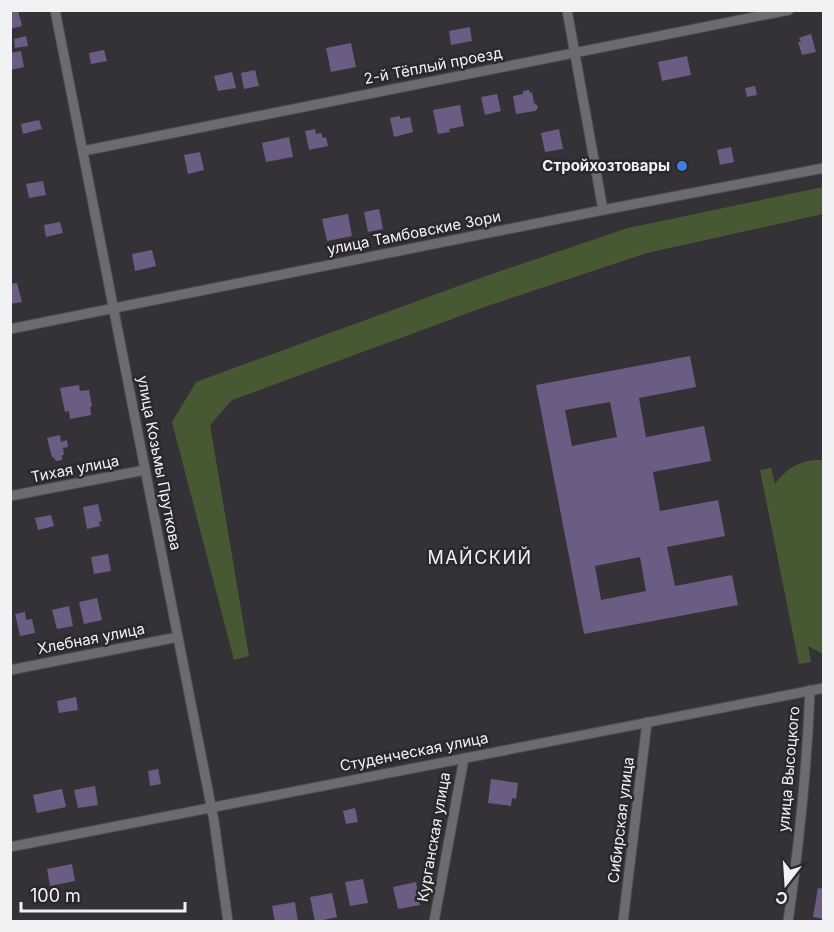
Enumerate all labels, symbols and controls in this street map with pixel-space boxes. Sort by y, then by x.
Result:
street label: 2-й Тёплый проезд [362,43,504,88]
place label: Стройхозтовары [542,156,670,175]
marker: Стройхозтовары [675,159,689,173]
street label: улица Тамбовские Зори [325,206,502,259]
street label: улица Козьмы Пруткова [133,374,186,552]
street label: Тихая улица [29,451,121,486]
district label: МАЙСКИЙ [427,546,533,568]
street label: Хлебная улица [36,619,146,658]
street label: улица Высоцкого [774,705,803,833]
street label: Студенческая улица [338,728,490,775]
street label: Сибирская улица [603,756,638,884]
street label: Курганская улица [413,771,454,903]
north arrow [756,854,816,914]
scale bar [21,875,184,913]
text: 100 m [30,885,81,906]
text: С [773,887,790,910]

